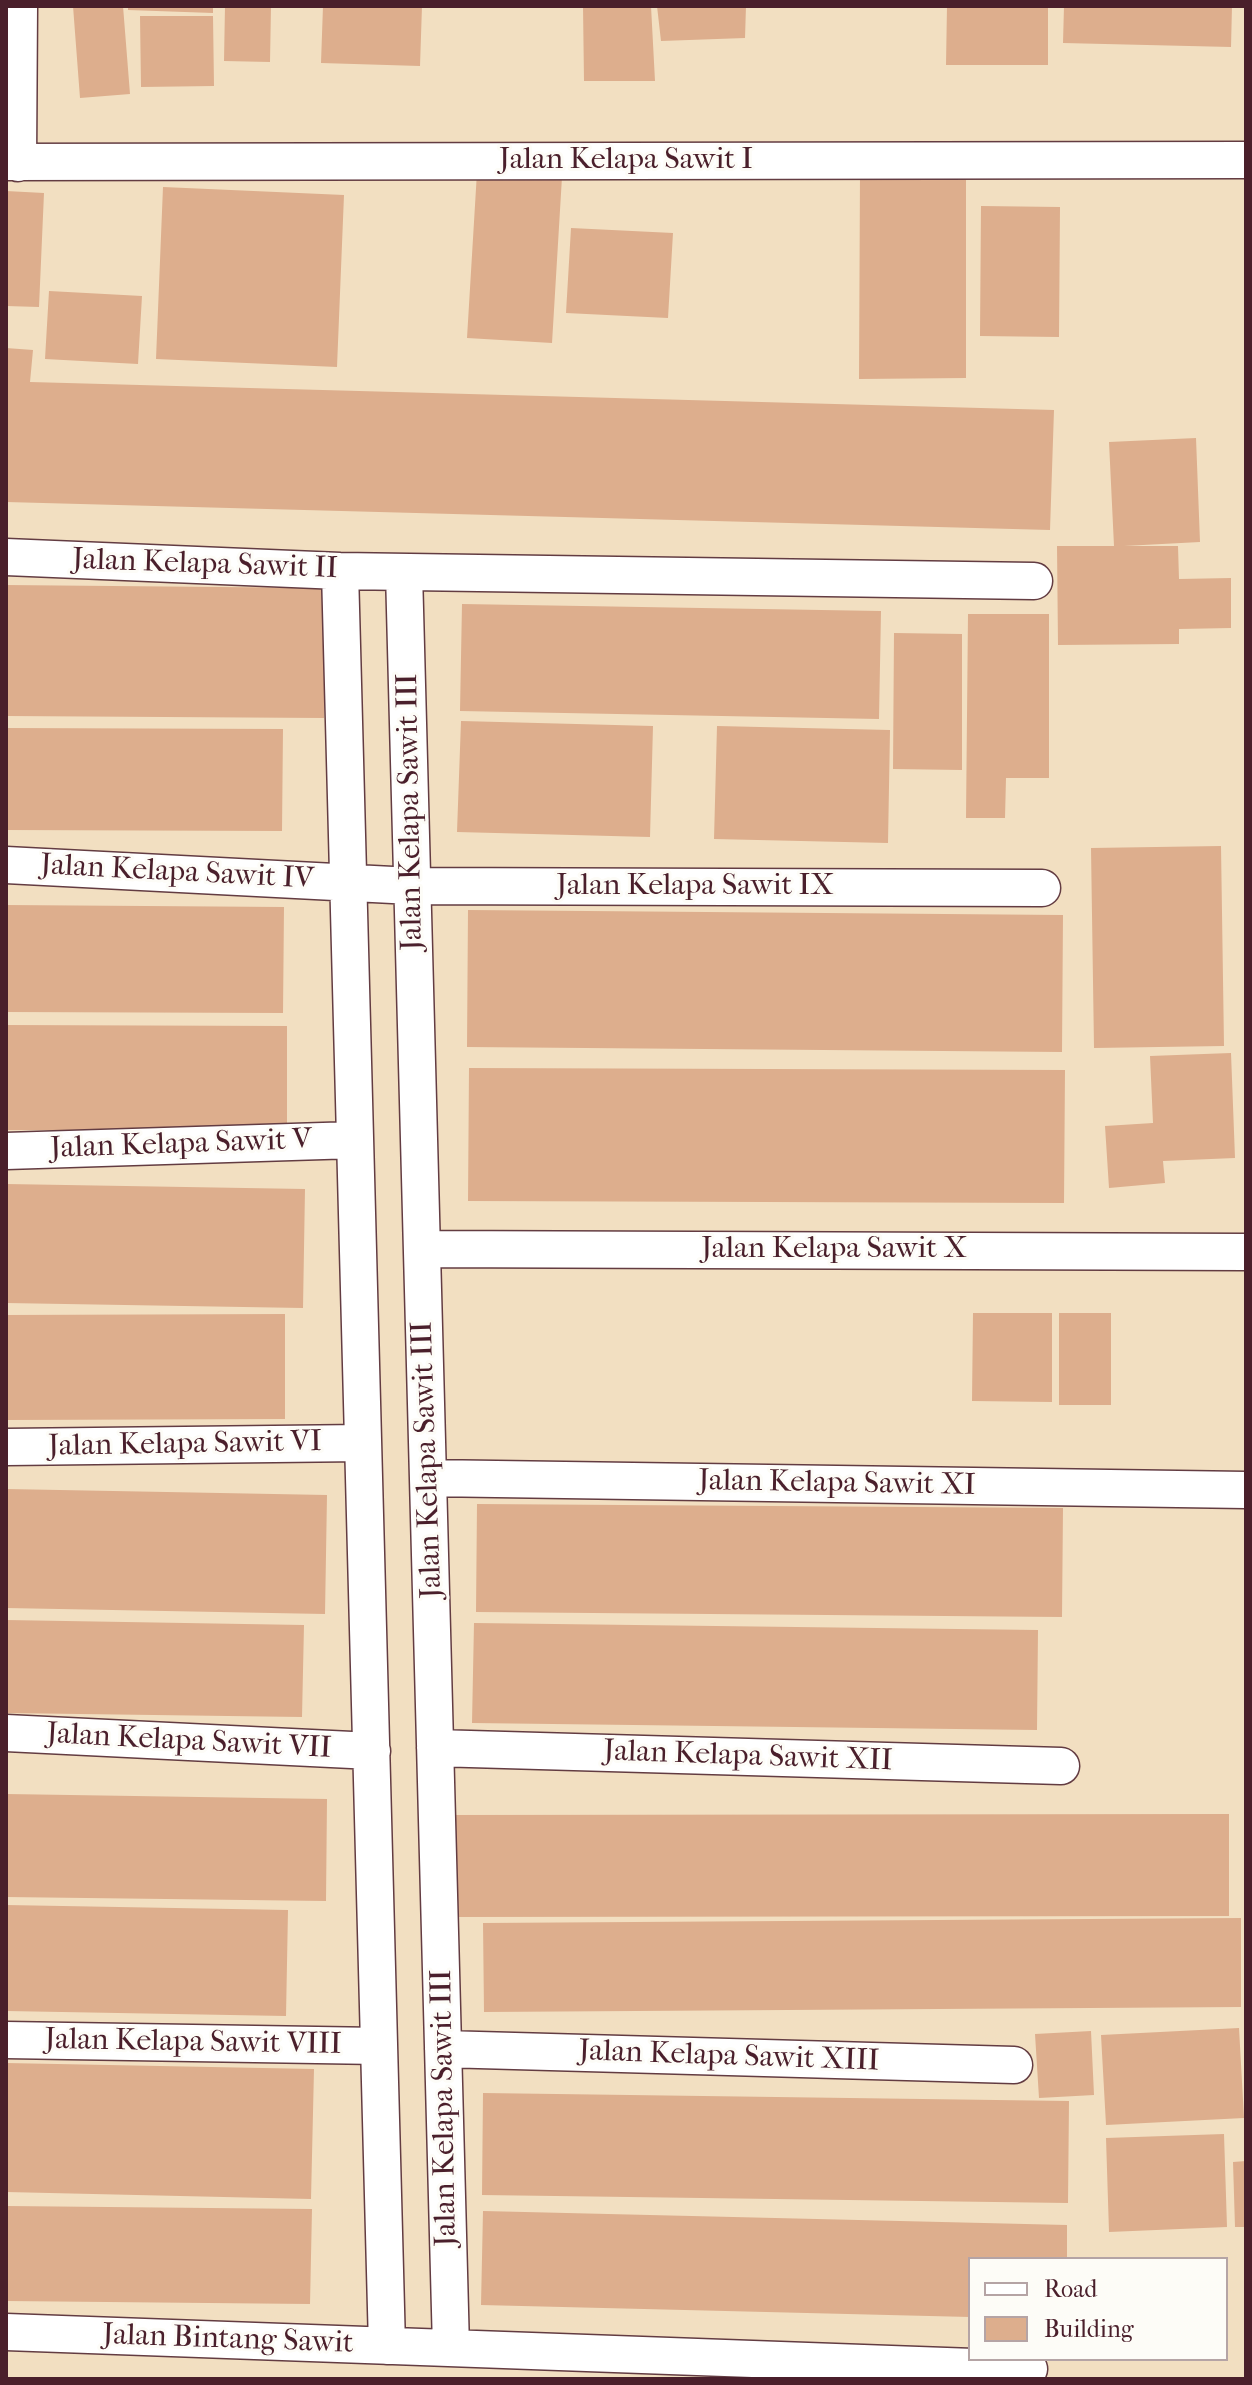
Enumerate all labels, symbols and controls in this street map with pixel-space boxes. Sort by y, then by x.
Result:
street label: Jalan Kelapa Sawit I [499,143,753,179]
street label: Jalan Kelapa Sawit II [72,542,338,588]
street label: Jalan Kelapa Sawit III [391,673,431,951]
street label: Jalan Kelapa Sawit IV [39,848,315,898]
street label: Jalan Kelapa Sawit IX [556,869,834,905]
street label: Jalan Kelapa Sawit V [50,1122,312,1168]
street label: Jalan Kelapa Sawit X [701,1232,967,1268]
street label: Jalan Kelapa Sawit III [405,1321,451,1599]
street label: Jalan Kelapa Sawit VI [48,1425,322,1465]
street label: Jalan Kelapa Sawit XI [698,1464,976,1504]
street label: Jalan Kelapa Sawit VII [46,1717,332,1767]
street label: Jalan Kelapa Sawit XII [603,1734,893,1780]
street label: Jalan Kelapa Sawit III [425,1969,465,2247]
street label: Jalan Kelapa Sawit VIII [44,2022,342,2064]
street label: Jalan Kelapa Sawit XIII [578,2034,880,2080]
legend [968,2257,1228,2361]
text: Road [1044,2275,1097,2303]
text: Building [1044,2315,1134,2343]
street label: Jalan Bintang Sawit [102,2318,354,2362]

